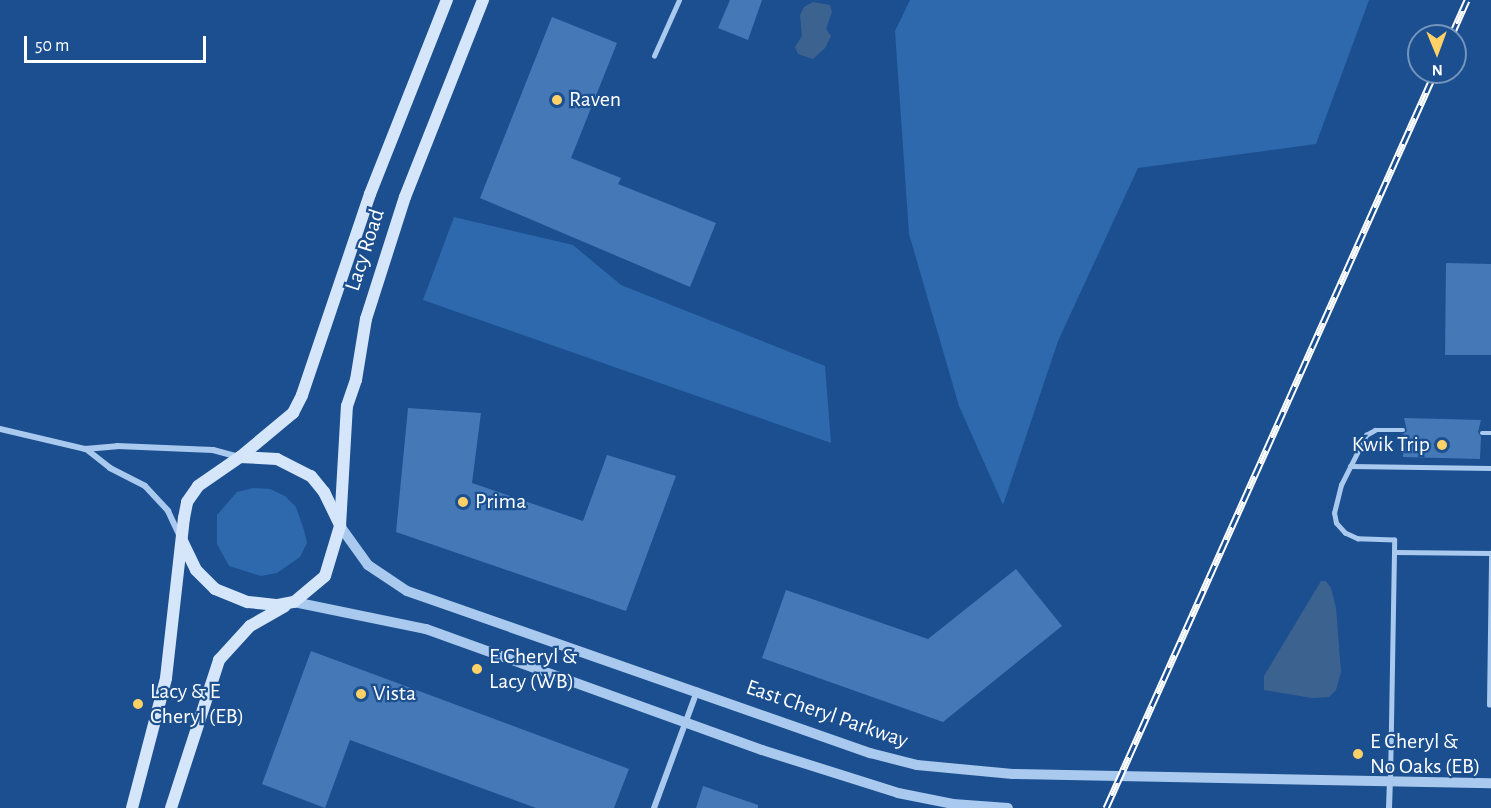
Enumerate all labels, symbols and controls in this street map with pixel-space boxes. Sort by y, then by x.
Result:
scale bar [27,24,208,62]
north arrow [1407,24,1467,84]
text: 50 m [35,37,69,55]
text: N [1432,62,1443,78]
place label: Raven [569,87,621,113]
marker: Raven [550,93,564,107]
street label: Lacy Road [339,206,391,294]
place label: Kwik Trip [1352,432,1430,458]
marker: Kwik Trip [1435,438,1449,452]
place label: Prima [475,489,526,515]
marker: Prima [456,495,470,509]
place label: E Cheryl & Lacy (WB) [489,643,577,694]
marker: E Cheryl & Lacy (WB) [470,662,484,676]
street label: East Cheryl Parkway [742,674,912,754]
place label: Lacy & E Cheryl (EB) [150,678,244,730]
place label: Vista [373,681,416,707]
marker: Vista [354,687,368,701]
marker: Lacy & E Cheryl (EB) [131,697,145,711]
place label: E Cheryl & No Oaks (EB) [1370,728,1480,780]
marker: E Cheryl & No Oaks (EB) [1351,747,1365,761]

